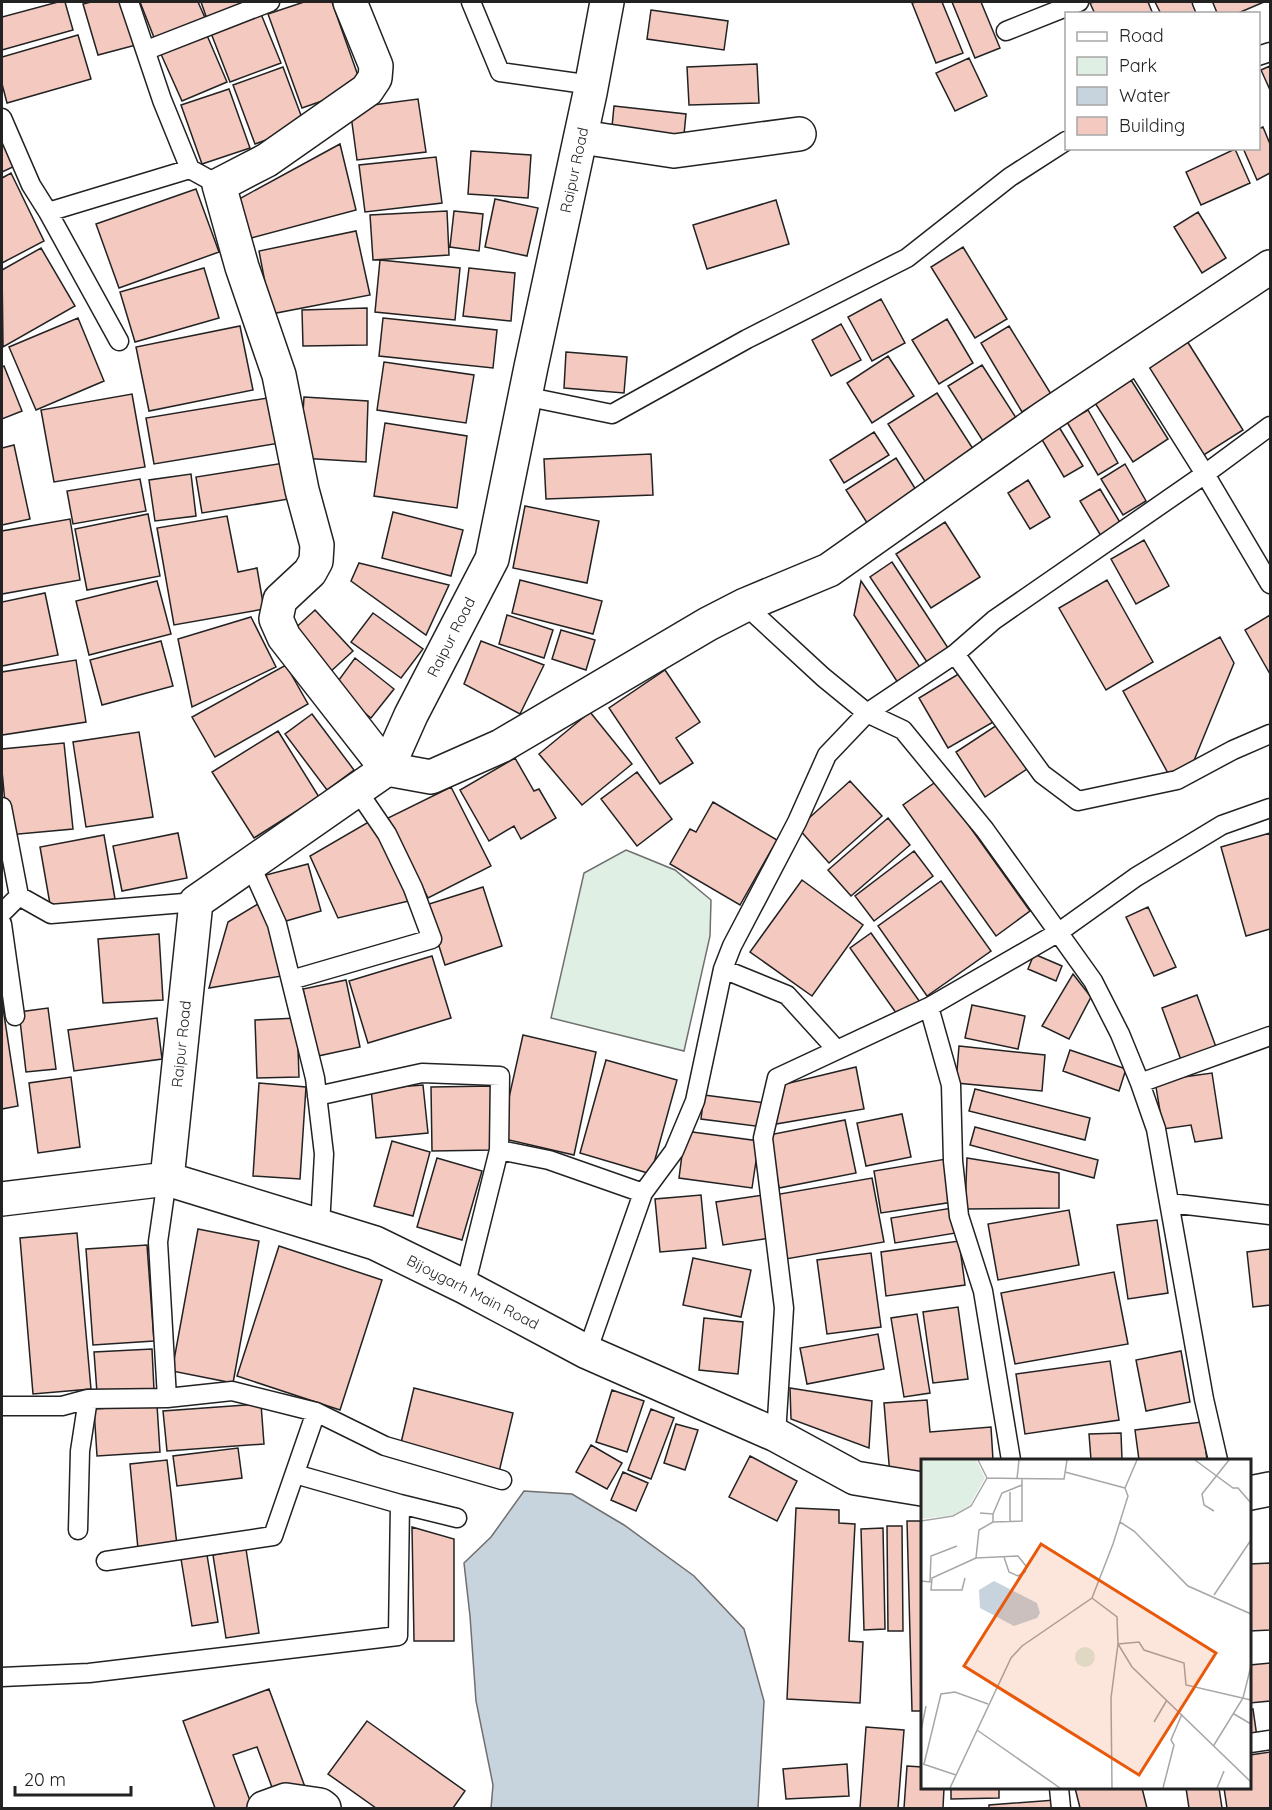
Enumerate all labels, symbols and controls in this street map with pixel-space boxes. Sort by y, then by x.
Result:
legend [1065,12,1260,150]
text: Road [1119,24,1164,47]
text: Park [1119,54,1157,77]
text: Water [1119,84,1170,107]
text: Building [1119,114,1185,137]
street label: Raipur Road [556,125,592,215]
street label: Raipur Road [423,594,479,680]
street label: Raipur Road [167,1000,195,1088]
street label: Bijoygarh Main Road [404,1250,542,1334]
inset map [921,1459,1251,1789]
scale bar [15,1759,130,1797]
text: 20 m [24,1768,66,1791]

